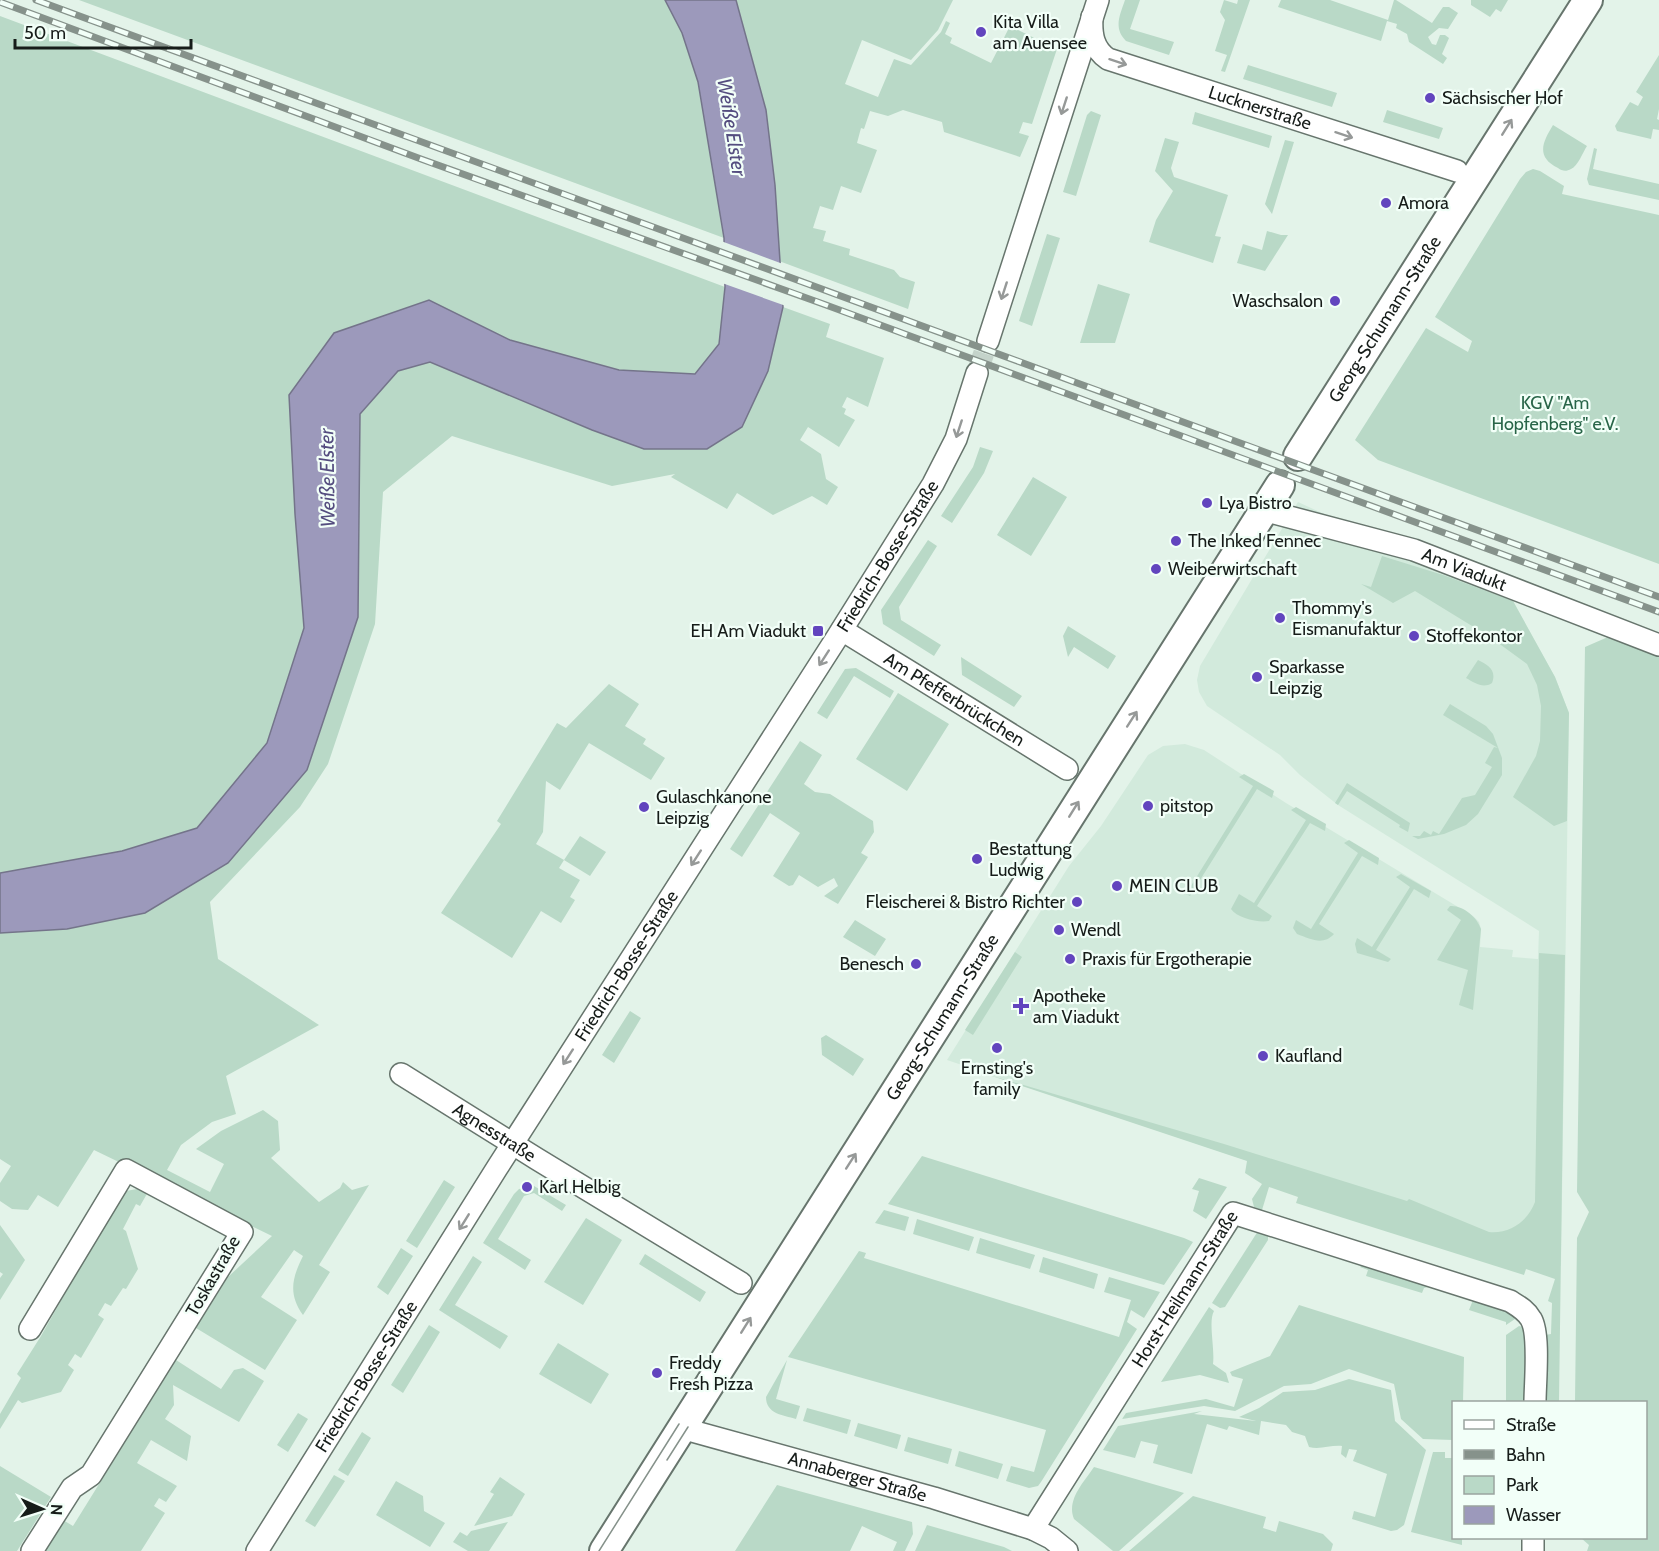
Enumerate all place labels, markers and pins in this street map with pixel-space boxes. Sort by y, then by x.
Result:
place label: Kita Villa am Auensee [993,11,1087,54]
marker: Kita Villa am Auensee [974,25,988,39]
place label: Sächsischer Hof [1442,87,1563,109]
marker: Sächsischer Hof [1423,91,1437,105]
place label: Amora [1398,192,1449,214]
marker: Amora [1379,196,1393,210]
place label: Waschsalon [1232,290,1323,312]
marker: Waschsalon [1328,294,1342,308]
place label: Lya Bistro [1219,492,1292,514]
marker: Lya Bistro [1200,496,1214,510]
place label: The Inked Fennec [1188,530,1321,552]
marker: The Inked Fennec [1169,534,1183,548]
place label: Weiberwirtschaft [1168,558,1297,580]
marker: Weiberwirtschaft [1149,562,1163,576]
place label: Thommy's Eismanufaktur [1292,597,1402,640]
marker: Thommy's Eismanufaktur [1273,611,1287,625]
place label: EH Am Viadukt [691,620,806,642]
marker: EH Am Viadukt [811,624,825,638]
place label: Stoffekontor [1426,625,1522,647]
marker: Stoffekontor [1407,629,1421,643]
place label: Sparkasse Leipzig [1269,656,1345,699]
marker: Sparkasse Leipzig [1250,670,1264,684]
place label: Gulaschkanone Leipzig [656,786,772,829]
place label: pitstop [1160,795,1213,817]
marker: pitstop [1141,799,1155,813]
marker: Gulaschkanone Leipzig [637,800,651,814]
place label: Bestattung Ludwig [989,838,1073,881]
marker: Bestattung Ludwig [970,852,984,866]
place label: MEIN CLUB [1129,875,1219,897]
marker: MEIN CLUB [1110,879,1124,893]
place label: Fleischerei & Bistro Richter [866,891,1065,913]
marker: Fleischerei & Bistro Richter [1070,895,1084,909]
place label: Wendl [1071,919,1122,941]
marker: Wendl [1052,923,1066,937]
place label: Praxis für Ergotherapie [1082,948,1252,970]
marker: Praxis für Ergotherapie [1063,952,1077,966]
place label: Benesch [839,953,904,975]
marker: Benesch [909,957,923,971]
place label: Apotheke am Viadukt [1033,985,1119,1028]
marker: Apotheke am Viadukt [1014,999,1028,1013]
marker: Ernsting's family [990,1041,1004,1055]
place label: Kaufland [1275,1045,1342,1067]
marker: Kaufland [1256,1049,1270,1063]
place label: Ernsting's family [961,1057,1033,1100]
place label: Karl Helbig [539,1176,622,1198]
marker: Karl Helbig [520,1180,534,1194]
place label: Freddy Fresh Pizza [669,1352,753,1395]
marker: Freddy Fresh Pizza [650,1366,664,1380]

